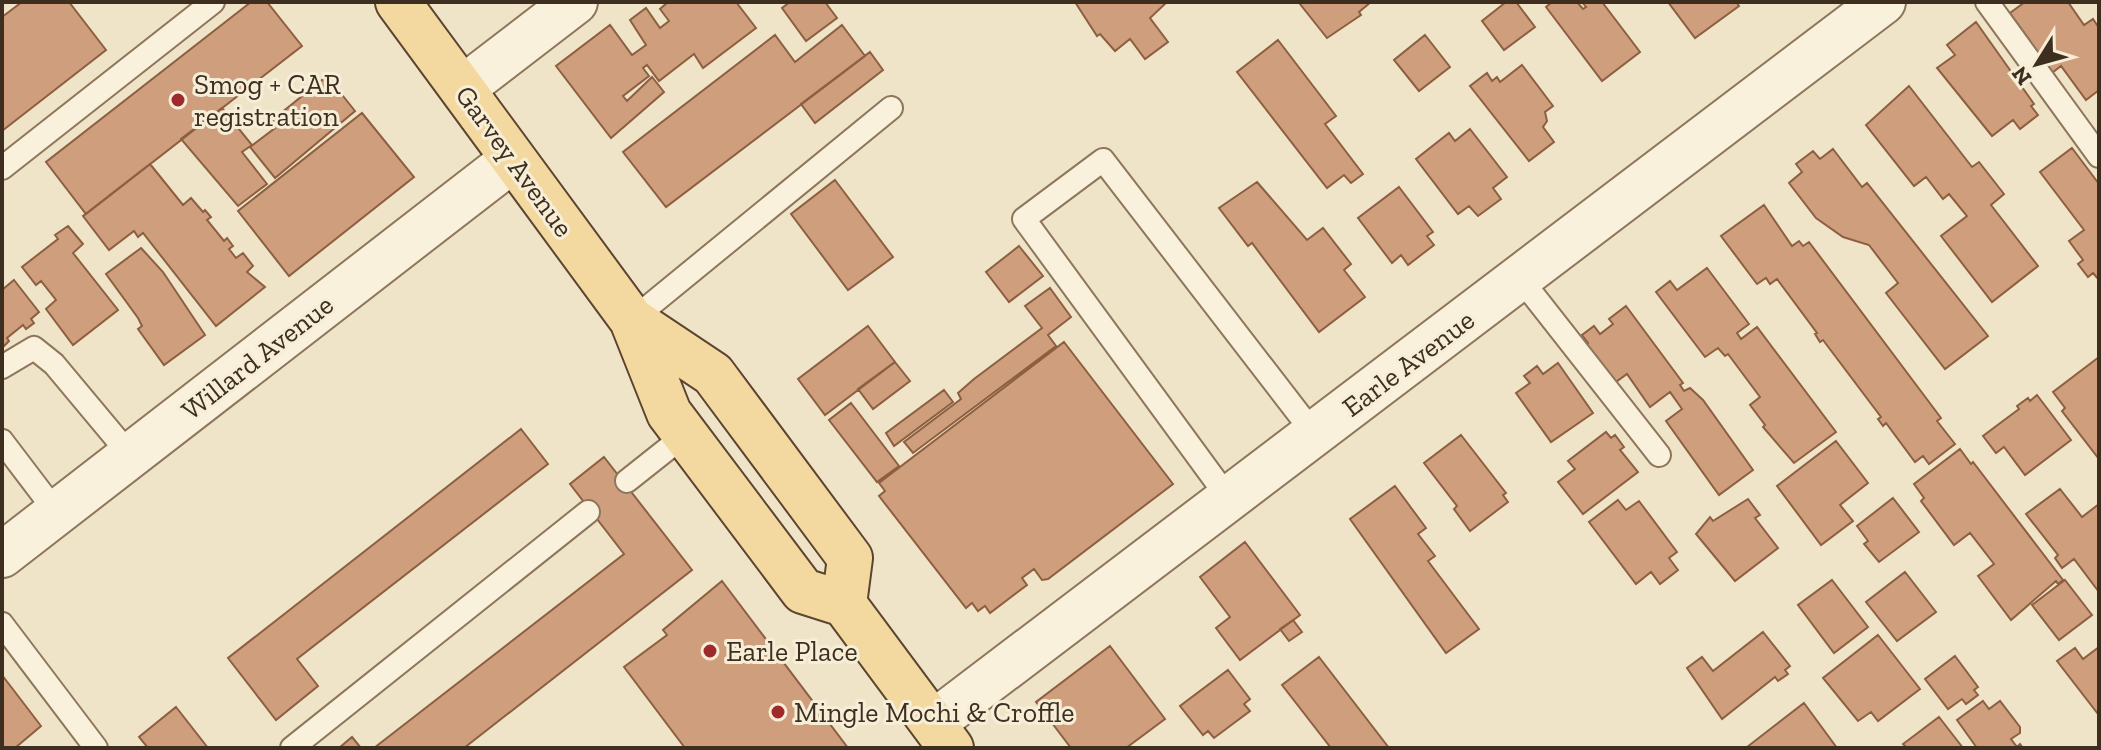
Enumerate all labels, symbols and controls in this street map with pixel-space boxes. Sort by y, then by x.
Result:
north arrow [1997,24,2077,104]
text: N [2005,61,2037,91]
place label: Smog + CAR registration [194,68,341,133]
street label: Garvey Avenue [449,79,581,243]
marker: Smog + CAR registration [169,91,187,109]
street label: Willard Avenue [175,288,340,427]
street label: Earle Avenue [1336,303,1481,424]
place label: Earle Place [726,635,858,668]
marker: Earle Place [701,642,719,660]
place label: Mingle Mochi & Croffle [794,696,1075,729]
marker: Mingle Mochi & Croffle [769,703,787,721]

